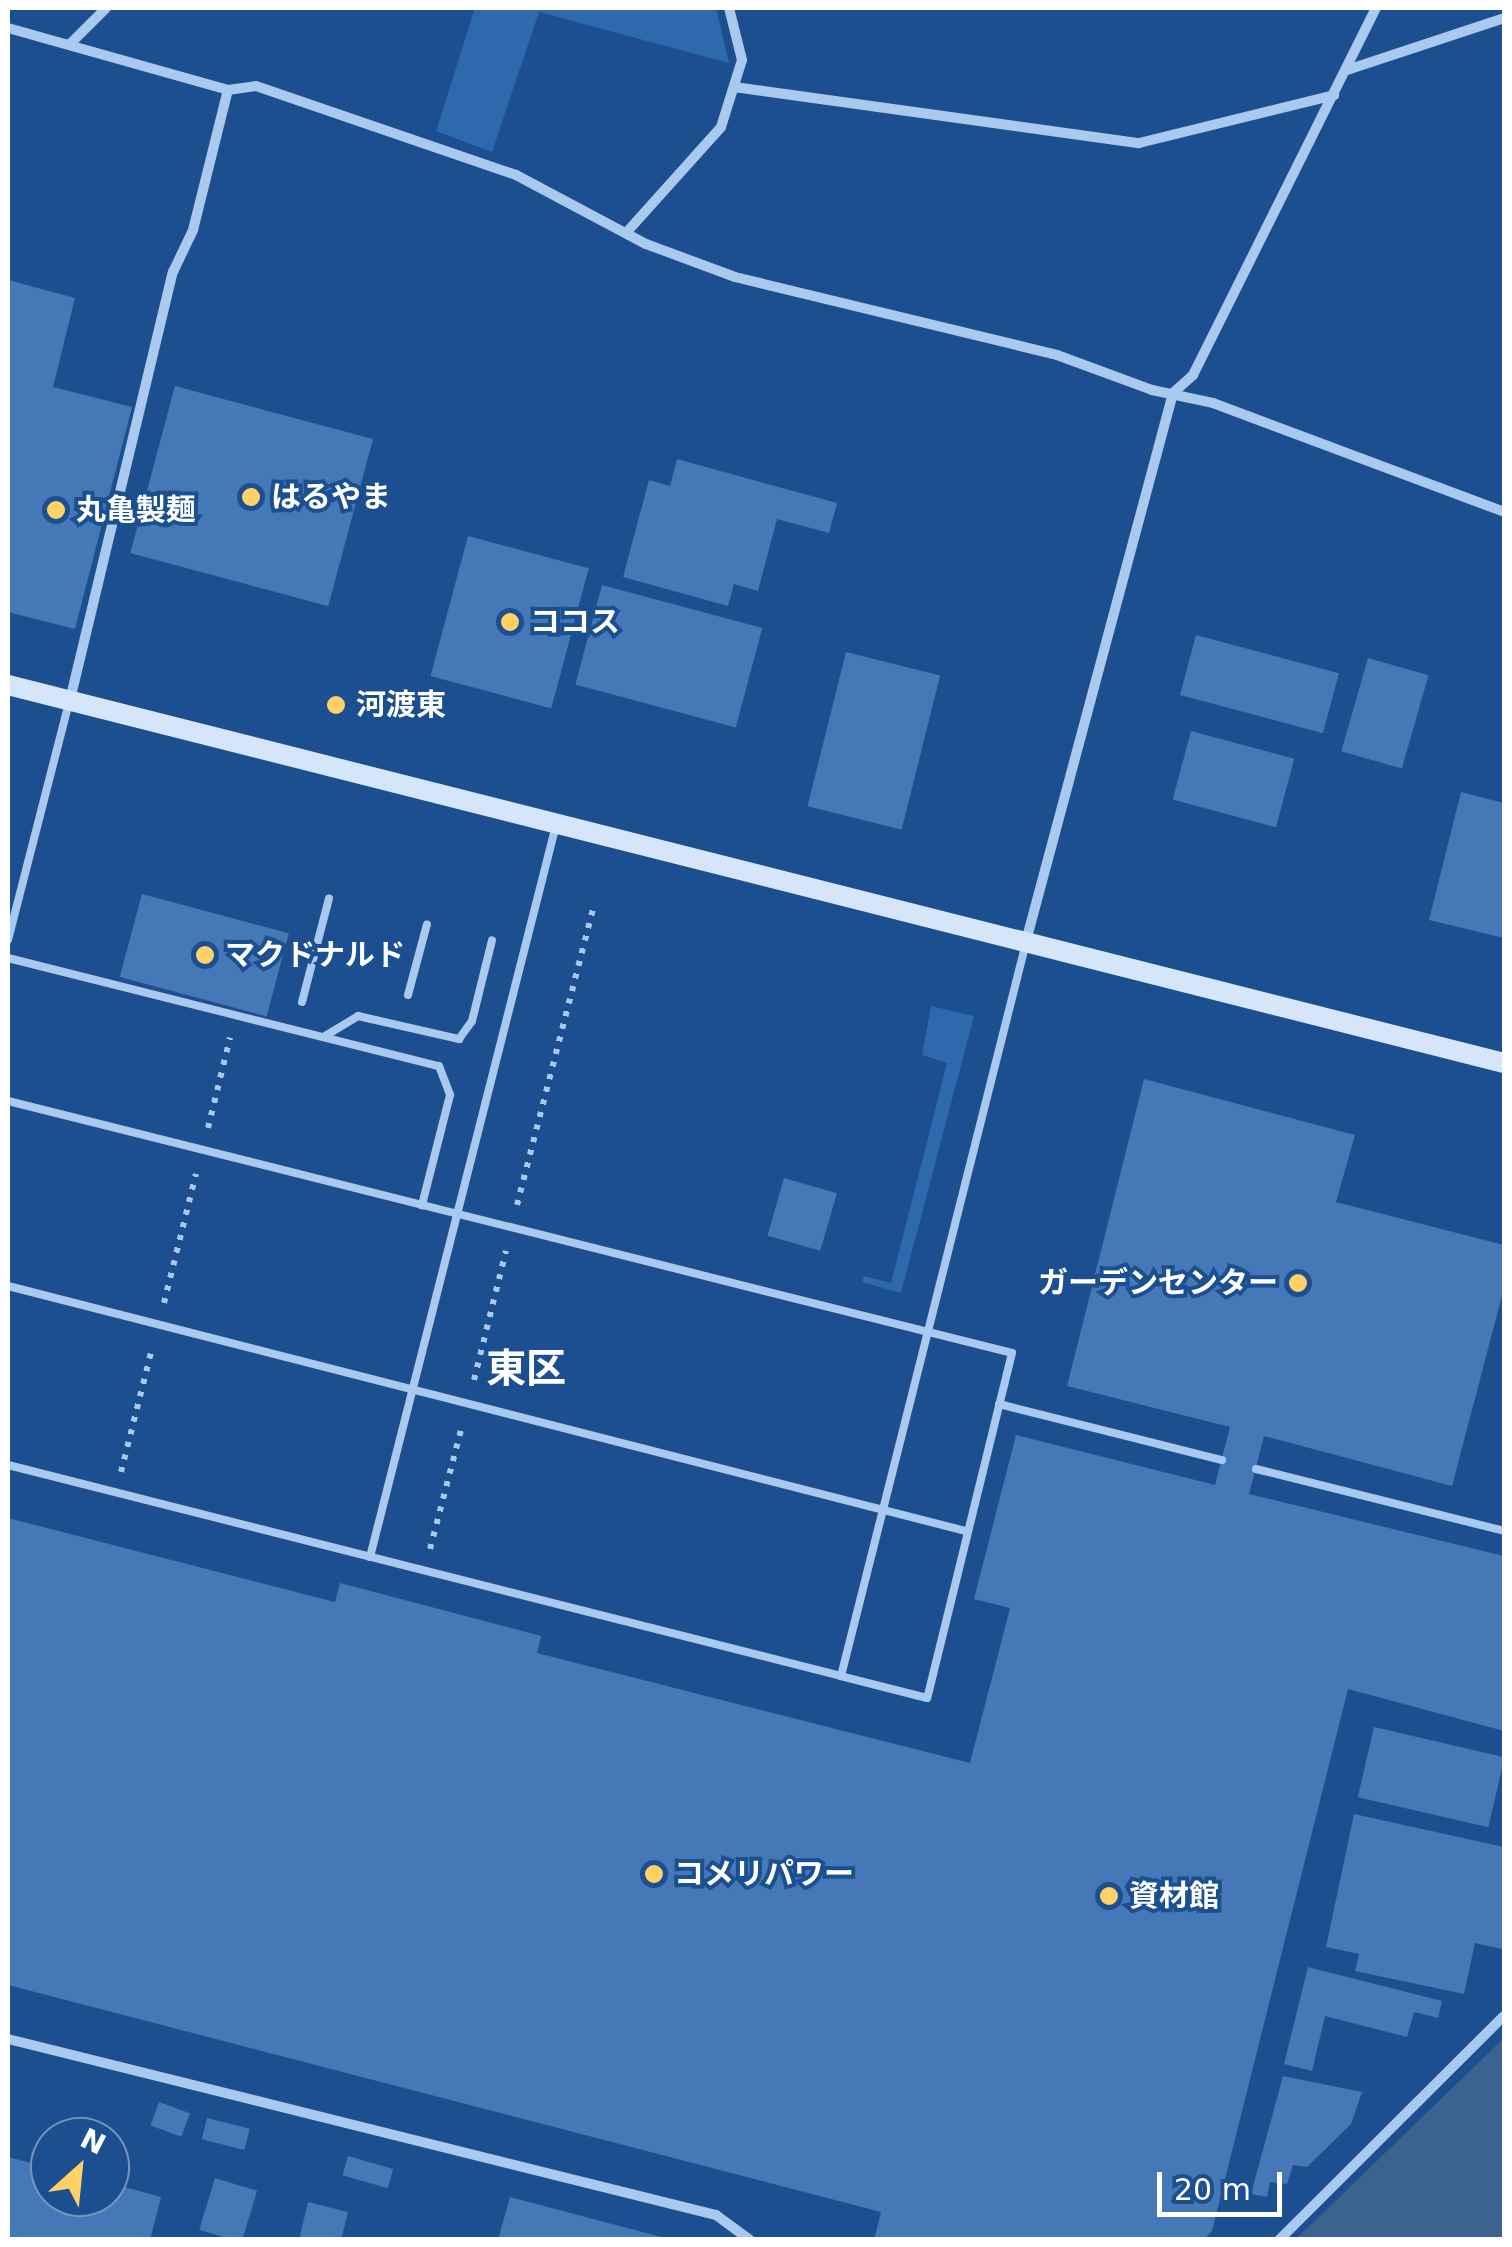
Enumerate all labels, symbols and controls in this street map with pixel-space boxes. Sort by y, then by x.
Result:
place label: はるやま [271,479,391,515]
marker: はるやま [240,486,262,508]
place label: 丸亀製麺 [76,492,196,528]
marker: 丸亀製麺 [45,499,67,521]
place label: ココス [530,604,620,640]
marker: ココス [499,611,521,633]
place label: 河渡東 [356,687,446,723]
marker: 河渡東 [325,694,347,716]
place label: マクドナルド [225,937,405,973]
marker: マクドナルド [194,944,216,966]
place label: ガーデンセンター [1038,1265,1278,1301]
marker: ガーデンセンター [1287,1272,1309,1294]
district label: 東区 [486,1344,566,1392]
place label: コメリパワー [674,1856,854,1892]
marker: コメリパワー [643,1863,665,1885]
place label: 資材館 [1129,1878,1219,1914]
marker: 資材館 [1098,1885,1120,1907]
north arrow [30,2117,130,2217]
text: N [75,2122,111,2162]
scale bar [1162,2152,1287,2214]
text: 20 m [1174,2172,1251,2207]

